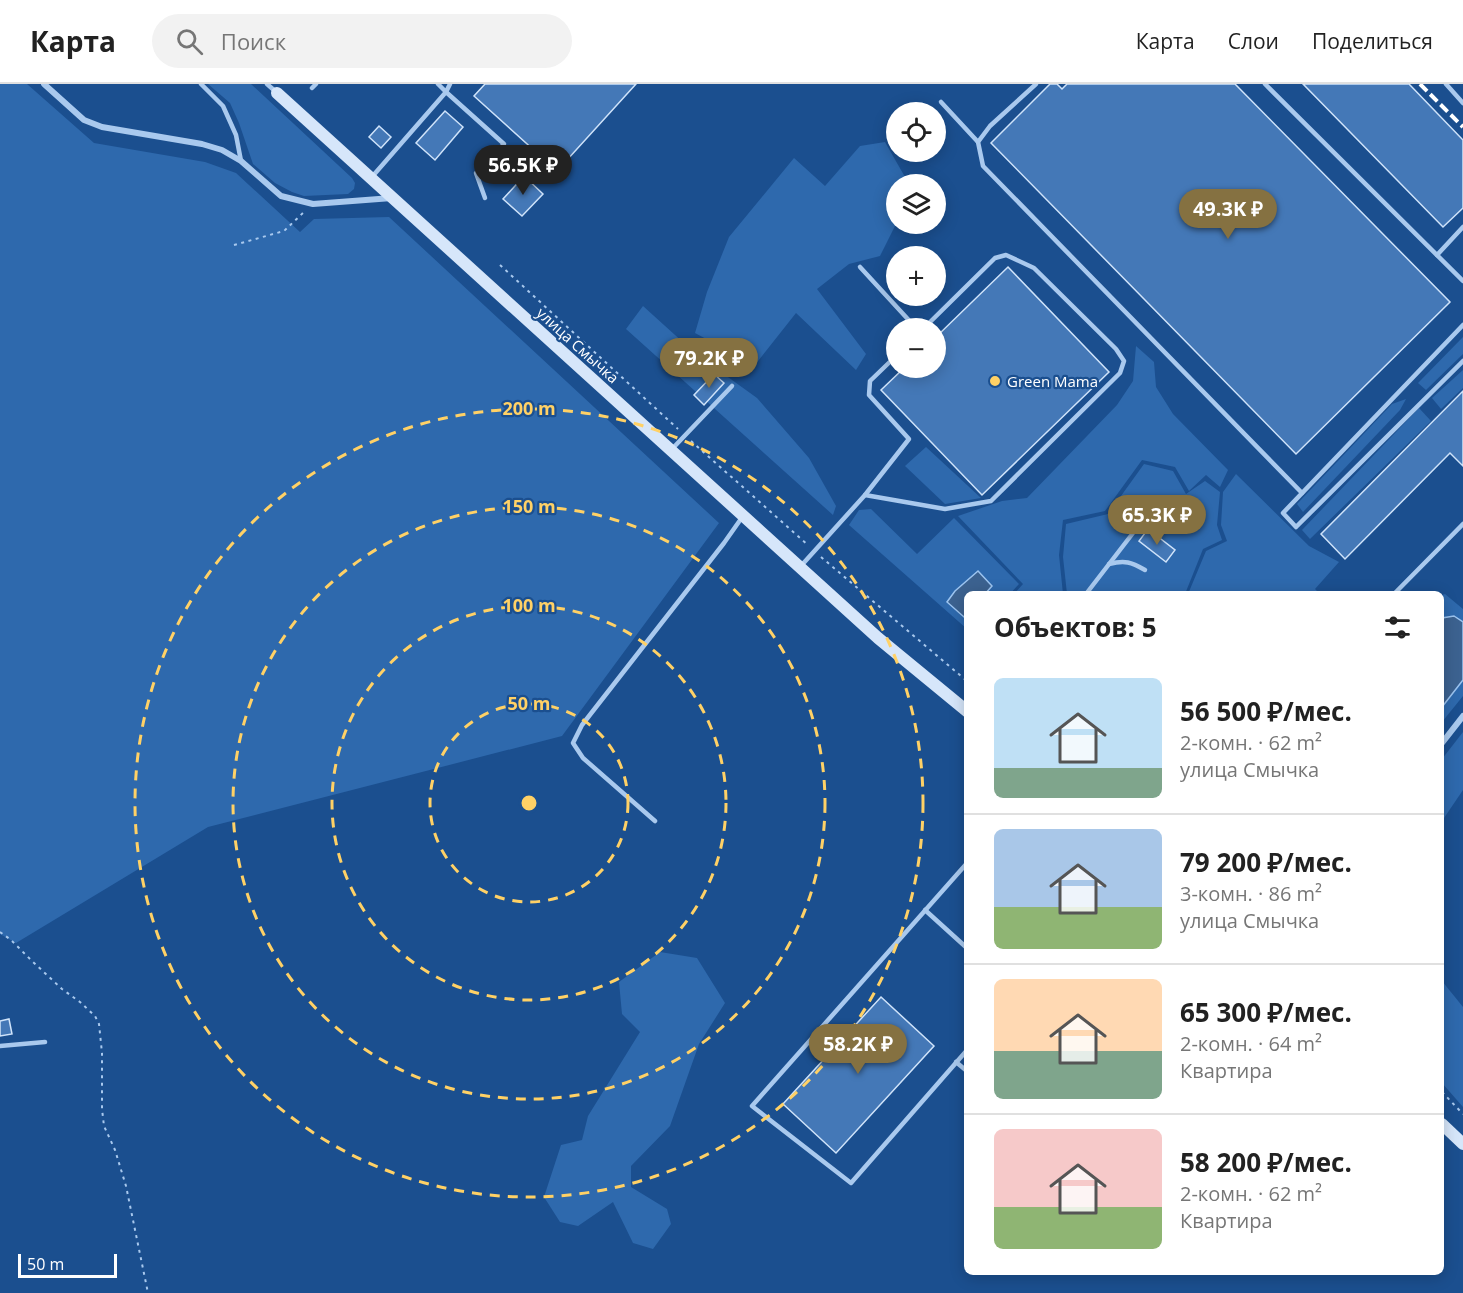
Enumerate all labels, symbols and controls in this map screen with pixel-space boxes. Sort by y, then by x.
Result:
search box [152,14,572,68]
text: Карта [30,22,116,60]
icon: search [173,25,206,58]
text: Поиск [221,26,286,56]
text: Карта [1136,27,1195,55]
text: Слои [1228,27,1279,55]
text: Поделиться [1312,27,1433,55]
map controls [886,102,946,378]
button: locate [886,102,946,162]
pin: 56.5K ₽ [468,145,578,196]
text: 56.5K ₽ [488,151,558,178]
button: layers [886,174,946,234]
pin: 49.3K ₽ [1173,189,1283,240]
text: 49.3K ₽ [1193,195,1263,222]
button: + [886,246,946,306]
street label: улица Смычка [533,303,623,387]
button: − [886,318,946,378]
pin: 79.2K ₽ [654,338,764,389]
text: 79.2K ₽ [674,344,744,371]
place label: Green Mama [1007,371,1098,391]
marker: Green Mama [988,374,1002,388]
text: 200 m [502,396,556,420]
text: 150 m [502,494,556,518]
pin: 65.3K ₽ [1102,495,1212,546]
text: 65.3K ₽ [1122,501,1192,528]
text: 100 m [502,593,556,617]
text: Объектов: 5 [994,609,1157,645]
icon: filters [1381,611,1414,644]
text: 50 m [508,691,550,715]
text: 56 500 ₽/мес. [1180,693,1352,729]
icon: home [1042,702,1114,774]
text: 2-комн. · 62 m² [1180,729,1322,756]
text: улица Смычка [1180,756,1319,783]
centre of rings [519,793,539,813]
text: 79 200 ₽/мес. [1180,844,1352,880]
icon: home [1042,853,1114,925]
text: 3-комн. · 86 m² [1180,880,1322,907]
text: улица Смычка [1180,907,1319,934]
text: 65 300 ₽/мес. [1180,994,1352,1030]
icon: home [1042,1003,1114,1075]
pin: 58.2K ₽ [803,1024,913,1075]
text: 58.2K ₽ [823,1030,893,1057]
text: 2-комн. · 64 m² [1180,1030,1322,1057]
text: Квартира [1180,1057,1273,1084]
text: 58 200 ₽/мес. [1180,1144,1352,1180]
icon: home [1042,1153,1114,1225]
text: 2-комн. · 62 m² [1180,1180,1322,1207]
text: Квартира [1180,1207,1273,1234]
scale bar [18,1251,117,1278]
text: 50 m [27,1253,64,1275]

